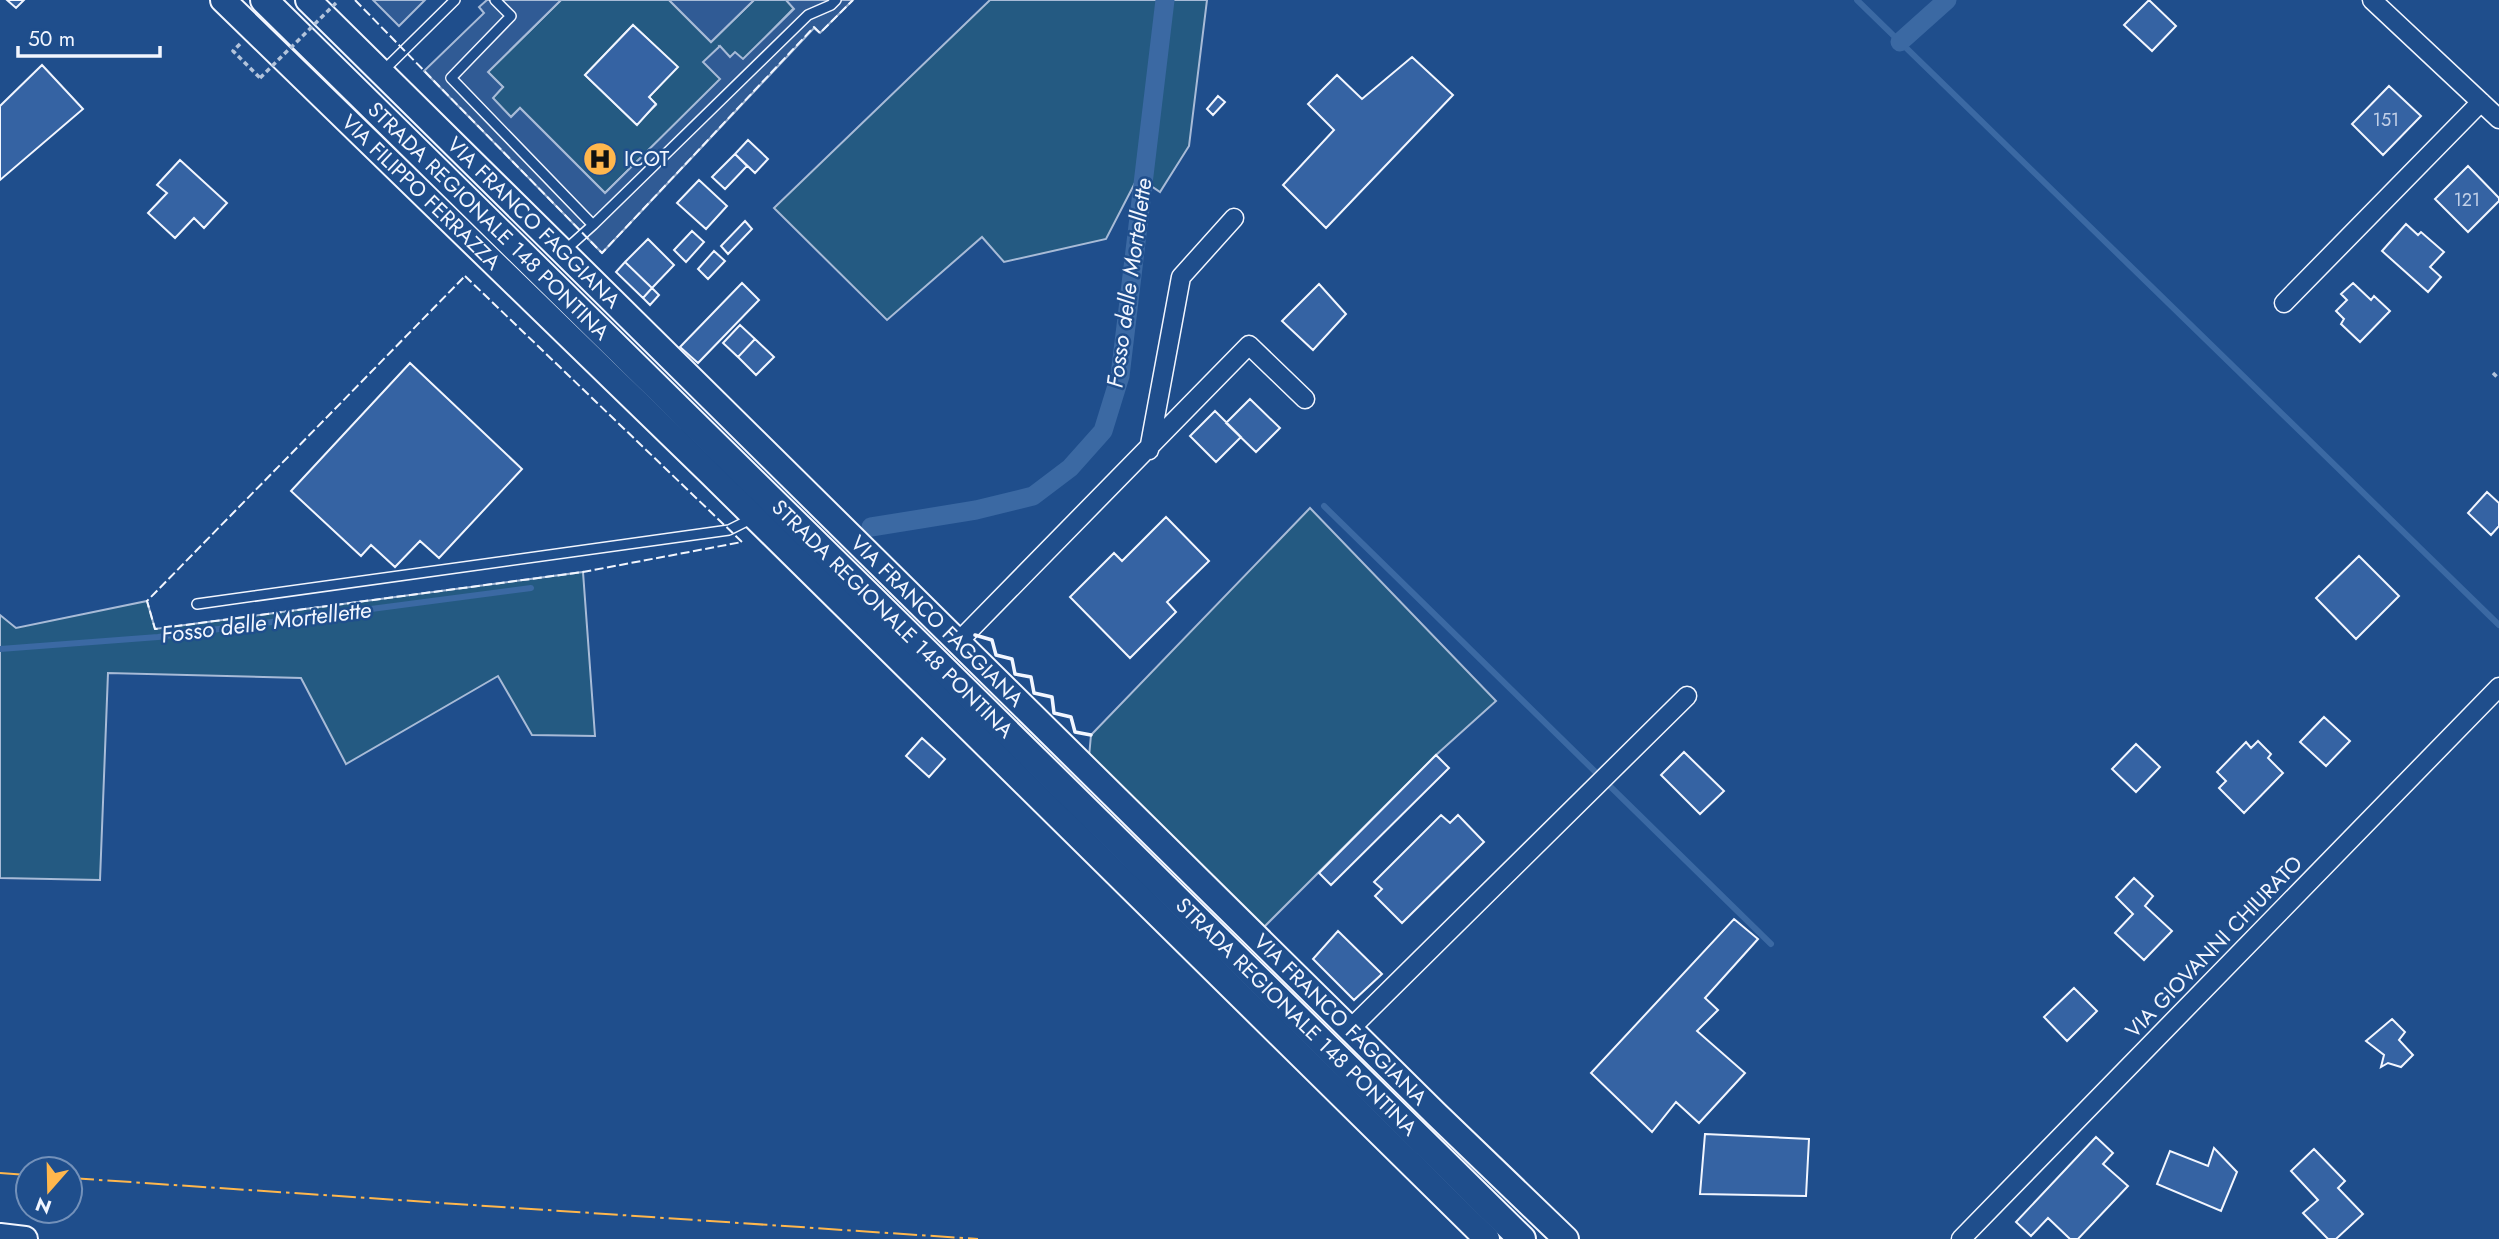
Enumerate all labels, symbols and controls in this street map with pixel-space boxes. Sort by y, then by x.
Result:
scale bar [18,14,159,58]
text: 50 m [28,24,75,54]
street label: STRADA REGIONALE 148 PONTINA [361,95,616,347]
house number: 151 [2373,107,2399,133]
street label: VIA FILIPPO FERRAZZA [335,108,507,277]
street label: VIA FRANCO FAGGIANA [440,130,627,315]
hospital icon: ICOT [581,140,619,178]
place label: ICOT [624,144,669,174]
water label: Fosso delle Mortellette [1097,175,1161,390]
house number: 121 [2454,187,2480,213]
street label: STRADA REGIONALE 148 PONTINA [765,493,1020,745]
street label: VIA FRANCO FAGGIANA [844,529,1030,714]
water label: Fosso delle Mortellette [159,592,373,652]
street label: VIA GIOVANNI CHIURATO [2119,849,2309,1045]
street label: STRADA REGIONALE 148 PONTINA [1169,891,1424,1143]
street label: VIA FRANCO FAGGIANA [1247,927,1434,1112]
north arrow [14,1155,84,1225]
text: N [32,1190,55,1221]

